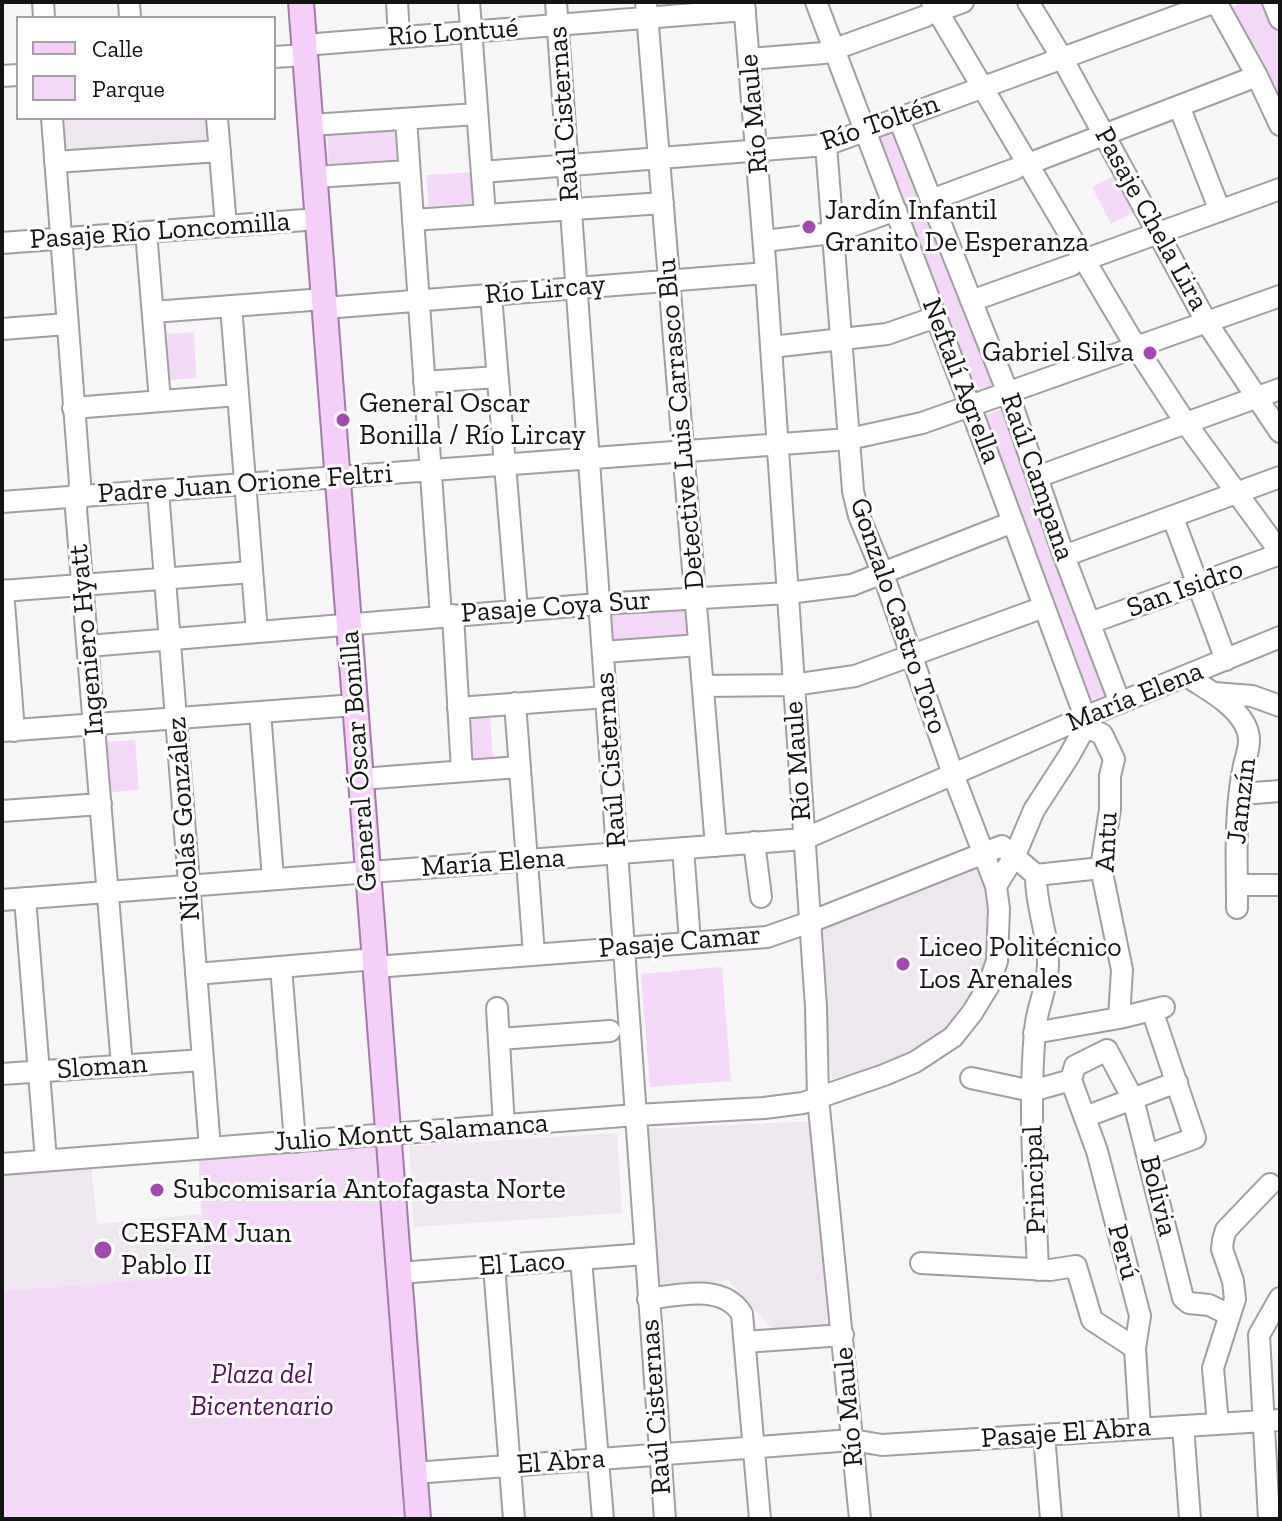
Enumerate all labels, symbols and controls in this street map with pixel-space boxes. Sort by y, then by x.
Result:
street label: Río Lontué [387,12,519,54]
legend [16,16,276,120]
street label: Raúl Cisternas [541,25,587,203]
text: Calle [92,34,143,63]
street label: Río Maule [732,53,776,175]
text: Parque [92,74,165,103]
street label: Río Toltén [816,87,944,159]
street label: Pasaje Chela Lira [1087,121,1215,317]
place label: Jardín Infantil Granito De Esperanza [825,194,1089,260]
street label: Pasaje Río Loncomilla [29,205,291,257]
marker: Jardín Infantil Granito De Esperanza [800,218,818,236]
street label: Detective Luis Carrasco Blu [650,257,712,591]
street label: Río Lircay [483,268,607,312]
street label: Neftalí Agrella [914,294,1008,468]
place label: Gabriel Silva [982,336,1134,370]
marker: Gabriel Silva [1141,344,1159,362]
place label: General Oscar Bonilla / Río Lircay [359,387,586,453]
street label: Raúl Campana [993,389,1081,565]
marker: General Oscar Bonilla / Río Lircay [334,411,352,429]
street label: Padre Juan Orione Feltri [96,457,394,511]
street label: Gonzalo Castro Toro [842,494,954,738]
street label: Ingeniero Hyatt [62,543,112,737]
street label: San Isidro [1122,552,1248,626]
street label: Pasaje Coya Sur [460,584,652,630]
street label: General Óscar Bonilla [333,629,385,893]
street label: María Elena [1062,654,1208,740]
street label: Raúl Cisternas [588,671,634,849]
street label: Río Maule [777,700,819,822]
street label: Nicolás González [160,716,208,922]
street label: Jamzín [1220,756,1264,846]
street label: Antu [1089,811,1125,873]
street label: María Elena [420,841,566,885]
street label: Pasaje Camar [597,918,763,966]
place label: Liceo Politécnico Los Arenales [919,931,1122,997]
marker: Liceo Politécnico Los Arenales [894,955,912,973]
street label: Sloman [56,1047,148,1087]
street label: Julio Montt Salamanca [273,1107,549,1159]
street label: Principal [1016,1125,1054,1235]
street label: Bolivia [1132,1152,1184,1240]
place label: Subcomisaría Antofagasta Norte [173,1173,566,1207]
marker: Subcomisaría Antofagasta Norte [148,1181,166,1199]
place label: CESFAM Juan Pablo II [121,1217,291,1283]
street label: Perú [1100,1221,1146,1283]
marker: CESFAM Juan Pablo II [92,1239,114,1261]
street label: El Laco [478,1244,566,1284]
street label: Raúl Cisternas [633,1318,679,1496]
street label: Río Maule [827,1346,871,1468]
park label: Plaza del Bicentenario [190,1358,334,1424]
street label: Pasaje El Abra [980,1410,1152,1456]
street label: El Abra [516,1442,606,1482]

